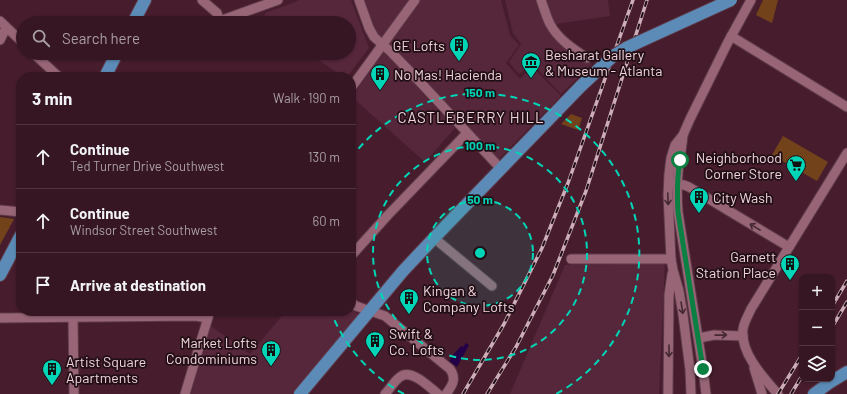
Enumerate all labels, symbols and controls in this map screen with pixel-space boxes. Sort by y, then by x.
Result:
search box [16,16,356,60]
icon: search [30,27,52,49]
text: Search here [62,29,140,47]
building icon: GE Lofts [448,34,470,62]
place label: GE Lofts [393,37,445,54]
place label: Besharat Gallery & Museum - Atlanta [545,46,663,79]
museum icon: Besharat Gallery & Museum - Atlanta [520,51,542,79]
building icon: No Mas! Hacienda [369,63,391,91]
place label: No Mas! Hacienda [394,66,502,83]
text: 150 m [465,85,495,99]
text: 3 min [32,88,72,108]
text: Walk · 190 m [273,90,340,106]
district label: CASTLEBERRY HILL [397,108,545,126]
text: 100 m [465,138,495,152]
text: Continue [70,140,130,158]
icon: ahead [32,146,54,168]
text: 130 m [308,149,340,165]
place label: Neighborhood Corner Store [696,149,782,182]
route start [671,151,689,169]
supermarket icon: Neighborhood Corner Store [785,154,807,182]
text: Ted Turner Drive Southwest [70,158,225,174]
building icon: City Wash [688,186,710,214]
place label: City Wash [713,189,772,206]
text: 50 m [467,192,493,206]
one-way arrow [664,192,672,205]
text: Continue [70,204,130,222]
icon: ahead [32,210,54,232]
text: 60 m [313,213,340,229]
text: Windsor Street Southwest [70,222,218,238]
one-way arrow [749,222,761,230]
centre of rings [473,246,487,260]
place label: Garnett Station Place [696,248,776,281]
building icon: Garnett Station Place [779,253,801,281]
icon: arrive [32,274,54,296]
map controls [799,274,835,382]
button: + [799,274,835,310]
text: Arrive at destination [70,276,206,294]
place label: Kingan & Company Lofts [423,282,515,315]
building icon: Kingan & Company Lofts [398,287,420,315]
one-way arrow [678,301,686,314]
button: − [799,310,835,346]
place label: Swift & Co. Lofts [389,325,444,358]
building icon: Swift & Co. Lofts [364,330,386,358]
one-way arrow [714,332,727,339]
place label: Market Lofts Condominiums [166,334,257,367]
building icon: Market Lofts Condominiums [260,339,282,367]
one-way arrow [665,344,673,357]
button: layers [799,346,835,382]
place label: Artist Square Apartments [66,353,146,386]
building icon: Artist Square Apartments [41,358,63,386]
route end [694,360,712,378]

